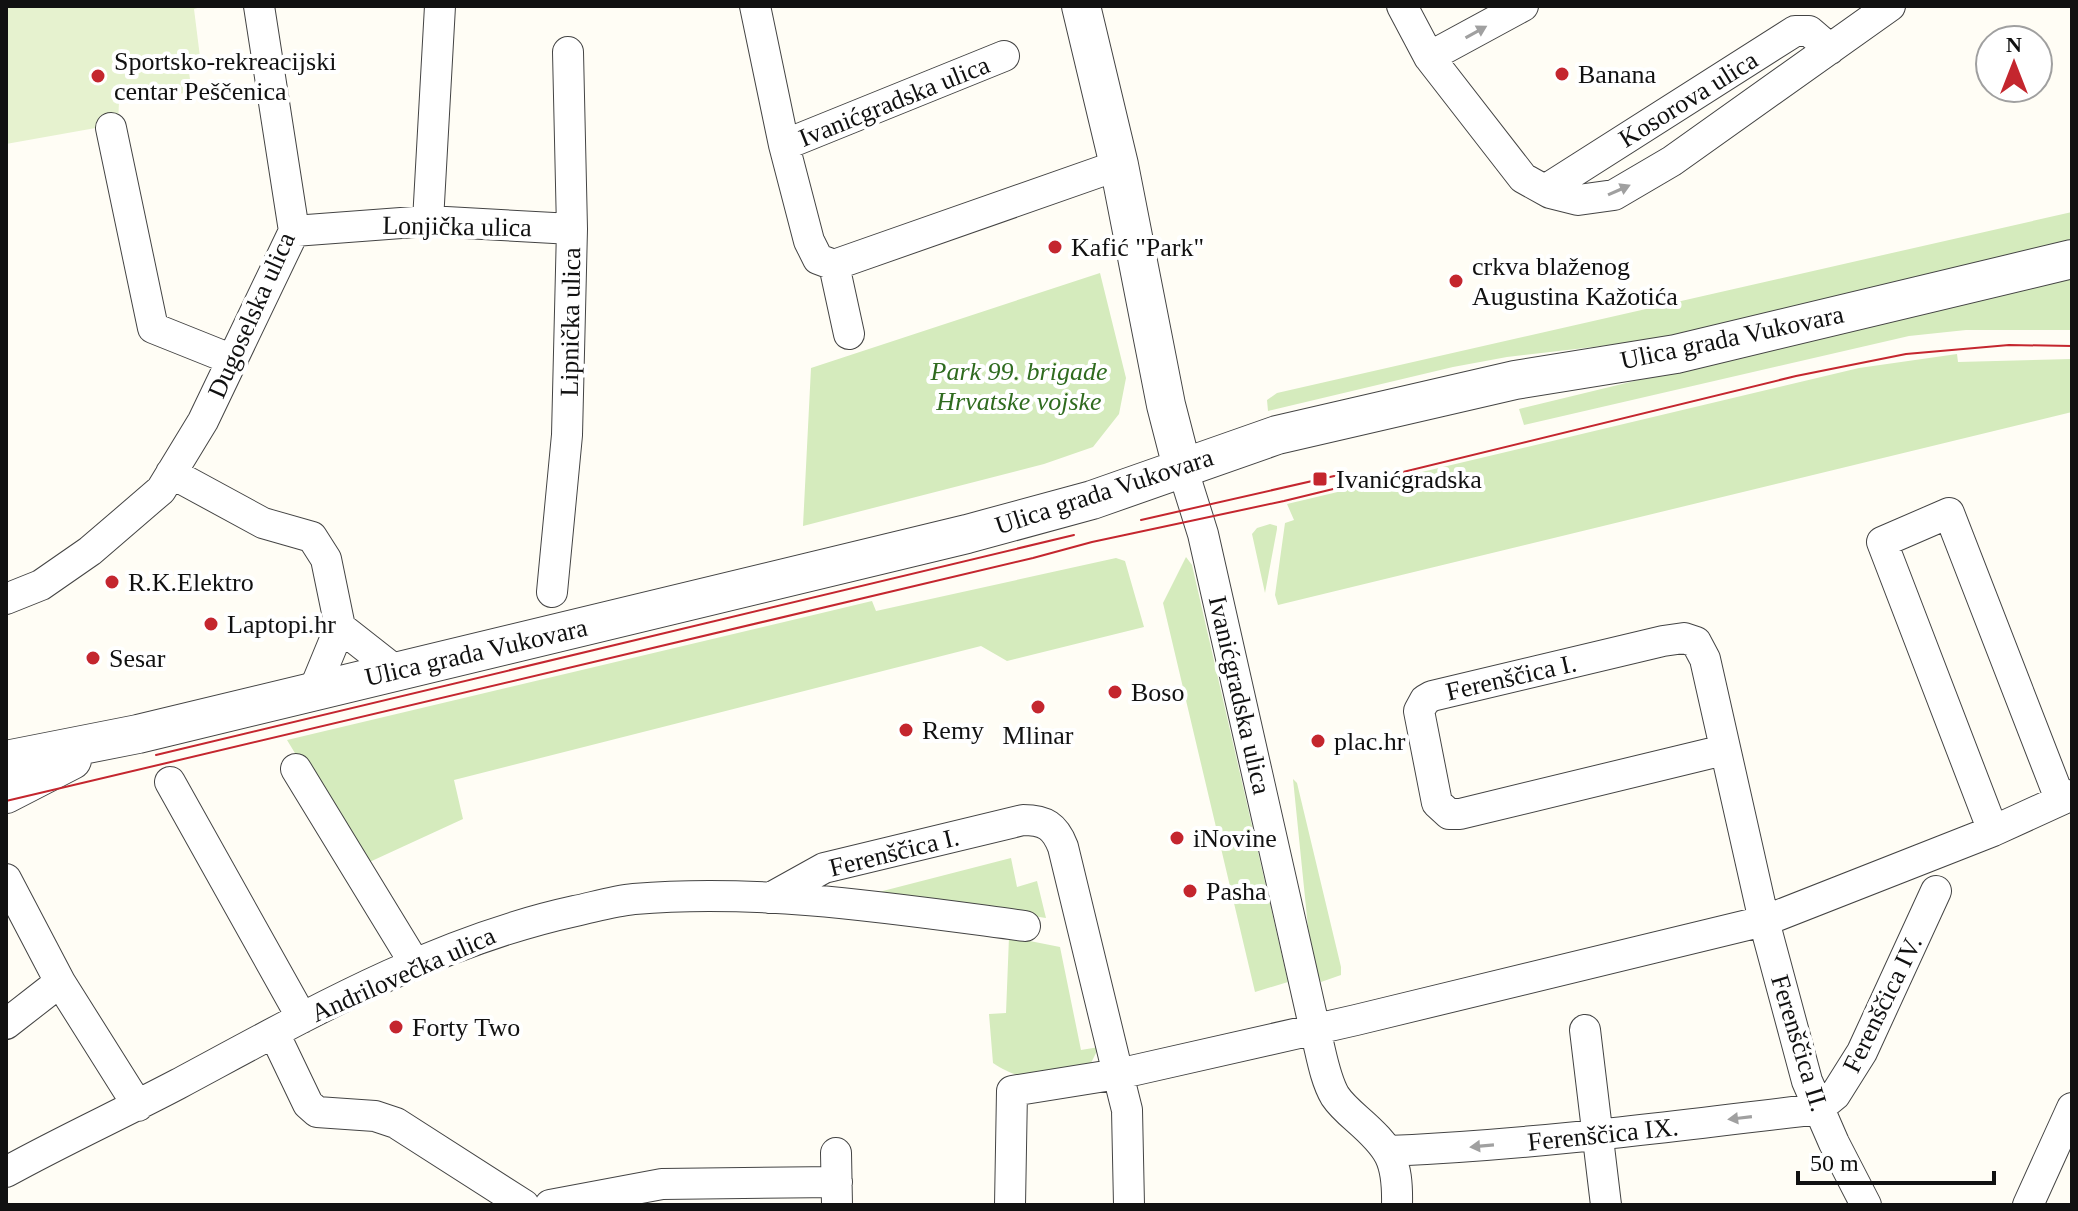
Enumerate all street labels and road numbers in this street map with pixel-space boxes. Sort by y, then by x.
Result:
street label: Kosorova ulica [1614,45,1763,154]
street label: Ivanićgradska ulica [795,50,994,153]
street label: Lonjička ulica [382,211,532,242]
street label: Dugoselska ulica [202,227,301,403]
street label: Lipnička ulica [555,247,586,397]
street label: Ulica grada Vukovara [1618,300,1847,375]
street label: Ulica grada Vukovara [991,442,1217,540]
street label: Ivanićgradska ulica [1203,593,1277,798]
street label: Ulica grada Vukovara [362,613,591,692]
street label: Ferenščica I. [1443,648,1579,707]
street label: Ferenščica I. [826,822,962,883]
street label: Andrilovečka ulica [307,921,500,1028]
street label: Ferenščica IV. [1837,931,1928,1077]
street label: Ferenščica II. [1765,971,1834,1115]
street label: Ferenščica IX. [1526,1112,1680,1157]

